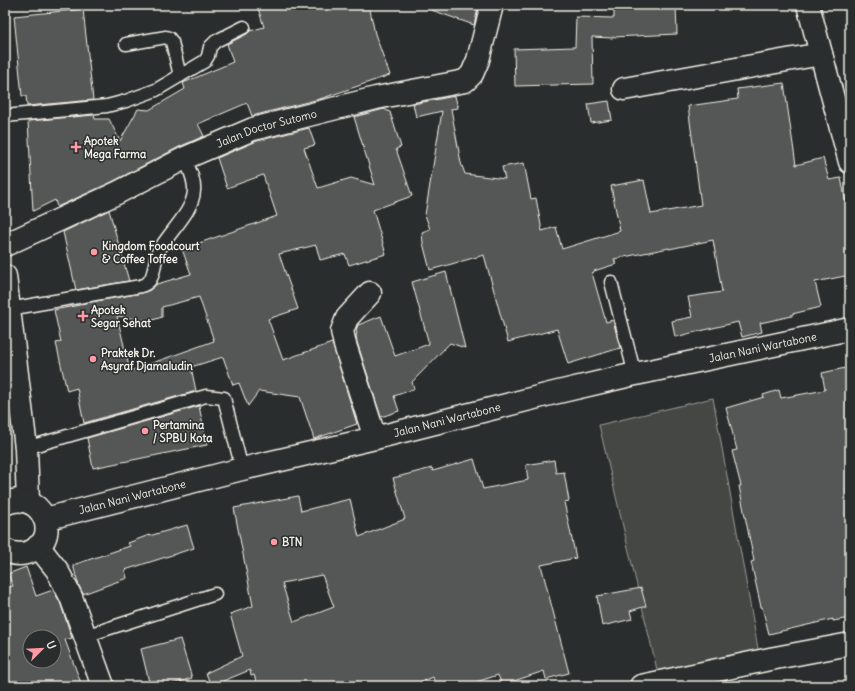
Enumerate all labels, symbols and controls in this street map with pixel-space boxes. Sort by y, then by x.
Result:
street label: Jalan Doctor Sutomo [214,106,318,151]
place label: Apotek Mega Farma [84,134,147,162]
marker: Apotek Mega Farma [71,142,81,152]
place label: Kingdom Foodcourt & Coffee Toffee [102,239,200,266]
marker: Kingdom Foodcourt & Coffee Toffee [89,247,99,257]
place label: Apotek Segar Sehat [91,303,151,331]
marker: Apotek Segar Sehat [78,311,88,321]
street label: Jalan Nani Wartabone [707,329,818,365]
place label: Praktek Dr. Asyraf Djamaludin [101,346,193,374]
marker: Praktek Dr. Asyraf Djamaludin [88,354,98,364]
street label: Jalan Nani Wartabone [392,400,502,440]
place label: Pertamina / SPBU Kota [153,418,213,445]
marker: Pertamina / SPBU Kota [140,426,150,436]
street label: Jalan Nani Wartabone [77,477,187,517]
place label: BTN [282,535,302,549]
marker: BTN [269,537,279,547]
north arrow [22,629,62,669]
text: U [43,639,59,651]

